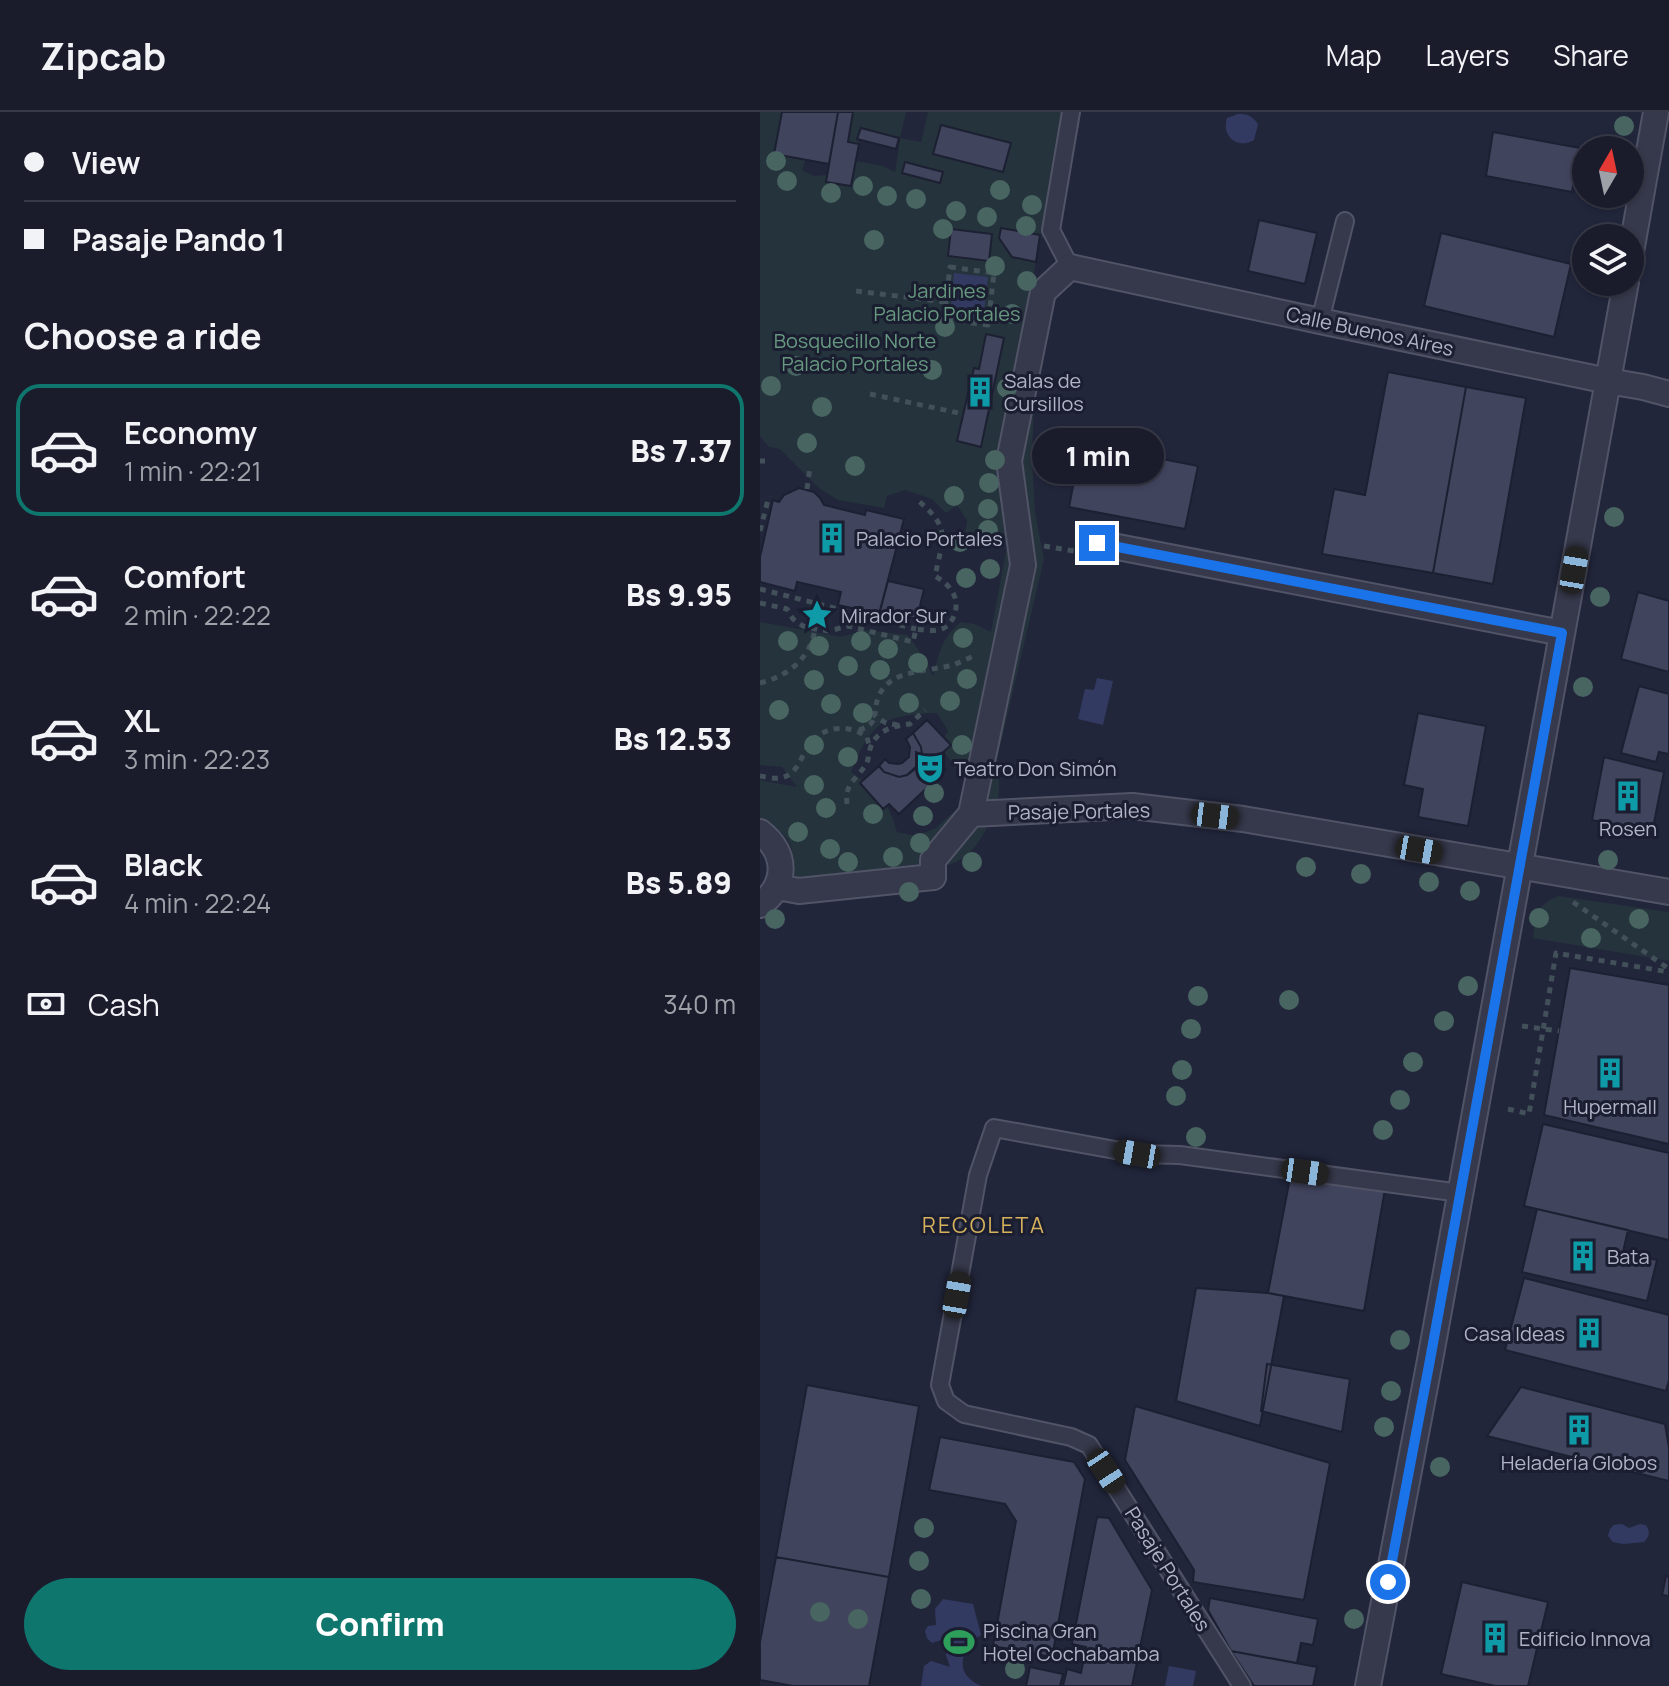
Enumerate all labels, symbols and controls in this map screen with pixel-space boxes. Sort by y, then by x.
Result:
text: Zipcab [40,29,166,81]
text: Map [1326,36,1382,74]
text: Layers [1426,36,1509,74]
text: Share [1553,36,1629,74]
north arrow [1572,136,1644,208]
map controls [1572,136,1644,296]
text: View [72,142,141,183]
text: Pasaje Pando 1 [72,219,285,260]
button: layers [1572,224,1644,296]
park label: Jardines Palacio Portales [874,277,1020,327]
street label: Calle Buenos Aires [1284,300,1456,362]
text: Choose a ride [24,311,262,360]
park label: Bosquecillo Norte Palacio Portales [774,327,936,377]
place label: Salas de Cursillos [1004,367,1084,417]
building icon: Salas de Cursillos [963,375,997,409]
text: Economy [124,412,257,453]
icon: car [28,414,100,486]
callout: 1 min [1031,427,1163,483]
text: Bs 7.37 [631,430,732,471]
text: 1 min [1065,438,1131,474]
text: 1 min · 22:21 [124,453,262,489]
building icon: Palacio Portales [815,521,849,555]
place label: Palacio Portales [856,525,1003,552]
route end [1079,525,1115,561]
car [1558,544,1590,596]
text: Comfort [124,556,246,597]
icon: car [28,558,100,630]
text: Bs 9.95 [626,574,732,615]
text: 2 min · 22:22 [124,597,271,633]
place icon: Mirador Sur [800,598,834,632]
place label: Mirador Sur [841,602,947,629]
text: XL [124,700,160,741]
icon: car [28,702,100,774]
text: Bs 12.53 [614,718,732,759]
text: 3 min · 22:23 [124,741,270,777]
theatre icon: Teatro Don Simón [913,751,947,785]
place label: Teatro Don Simón [954,755,1117,782]
building icon: Rosen [1611,779,1645,813]
street label: Pasaje Portales [1008,796,1150,826]
car [1190,801,1240,831]
place label: Rosen [1599,815,1657,842]
car [1393,834,1445,866]
text: Black [124,844,202,885]
icon: car [28,846,100,918]
text: Bs 5.89 [626,862,732,903]
text: 4 min · 22:24 [124,885,271,921]
icon: cash [24,982,68,1026]
text: Cash [88,984,160,1025]
text: 340 m [663,986,736,1022]
building icon: Hupermall [1593,1056,1627,1090]
place label: Hupermall [1563,1093,1657,1120]
car [1111,1138,1163,1170]
car [1280,1157,1330,1187]
district label: RECOLETA [922,1210,1046,1240]
building icon: Bata [1566,1239,1600,1273]
place label: Bata [1607,1243,1650,1270]
car [941,1269,973,1321]
building icon: Casa Ideas [1572,1316,1606,1350]
place label: Casa Ideas [1464,1320,1565,1347]
building icon: Heladería Globos [1562,1413,1596,1447]
car [1083,1444,1129,1498]
place label: Heladería Globos [1501,1449,1657,1476]
street label: Pasaje Portales [1119,1502,1217,1636]
route start [1370,1564,1406,1600]
button: Confirm [24,1578,736,1670]
place label: Piscina Gran Hotel Cochabamba [983,1617,1160,1667]
building icon: Edificio Innova [1478,1621,1512,1655]
sports icon: Piscina Gran Hotel Cochabamba [942,1625,976,1659]
place label: Edificio Innova [1519,1625,1651,1652]

